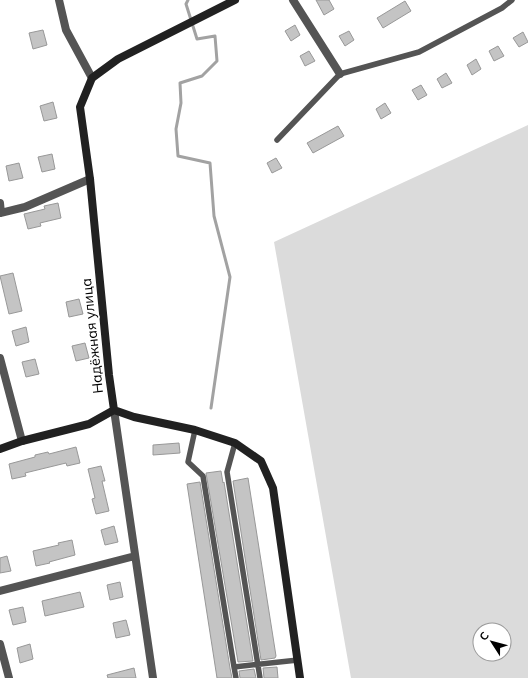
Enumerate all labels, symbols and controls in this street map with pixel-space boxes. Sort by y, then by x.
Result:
street label: Надёжная улица [77,277,107,395]
north arrow [472,622,512,662]
text: С [476,629,492,643]

